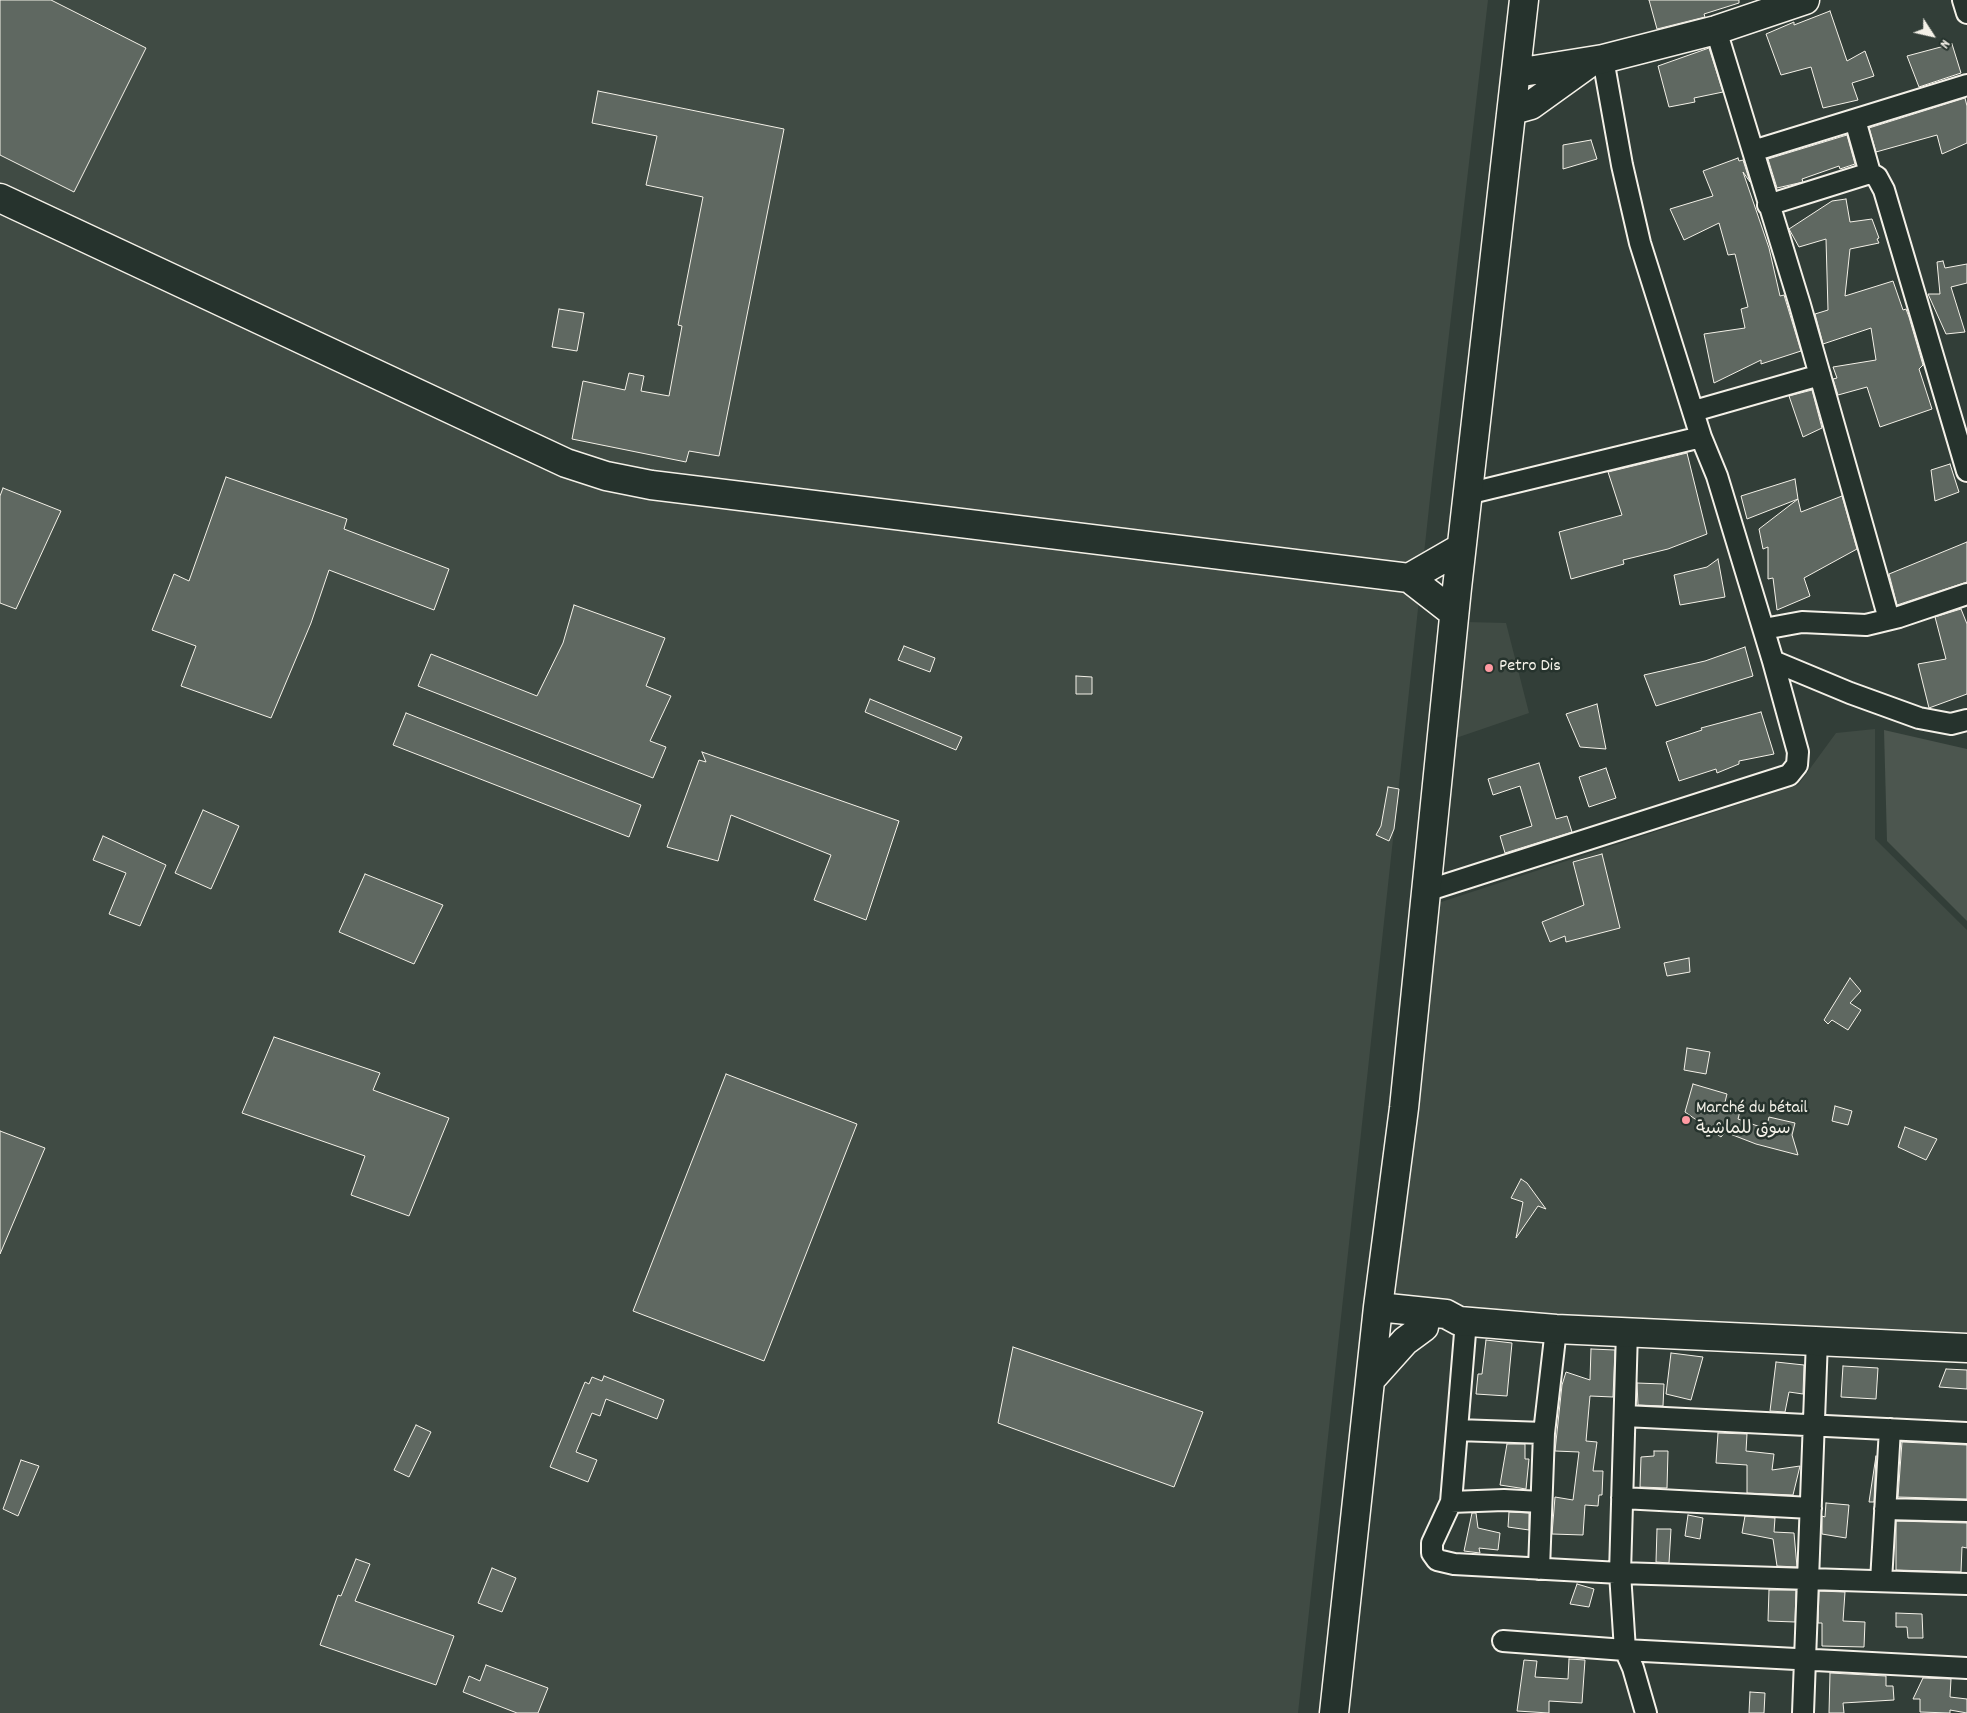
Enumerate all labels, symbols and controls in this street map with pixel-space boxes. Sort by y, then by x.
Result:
north arrow [1907,10,1957,60]
text: N [1934,35,1954,52]
place label: Petro Dis [1499,657,1561,679]
marker: Petro Dis [1483,662,1495,674]
place label: Marché du bétail سوق للماشية [1696,1099,1808,1142]
marker: Marché du bétail سوق للماشية [1680,1114,1692,1126]

